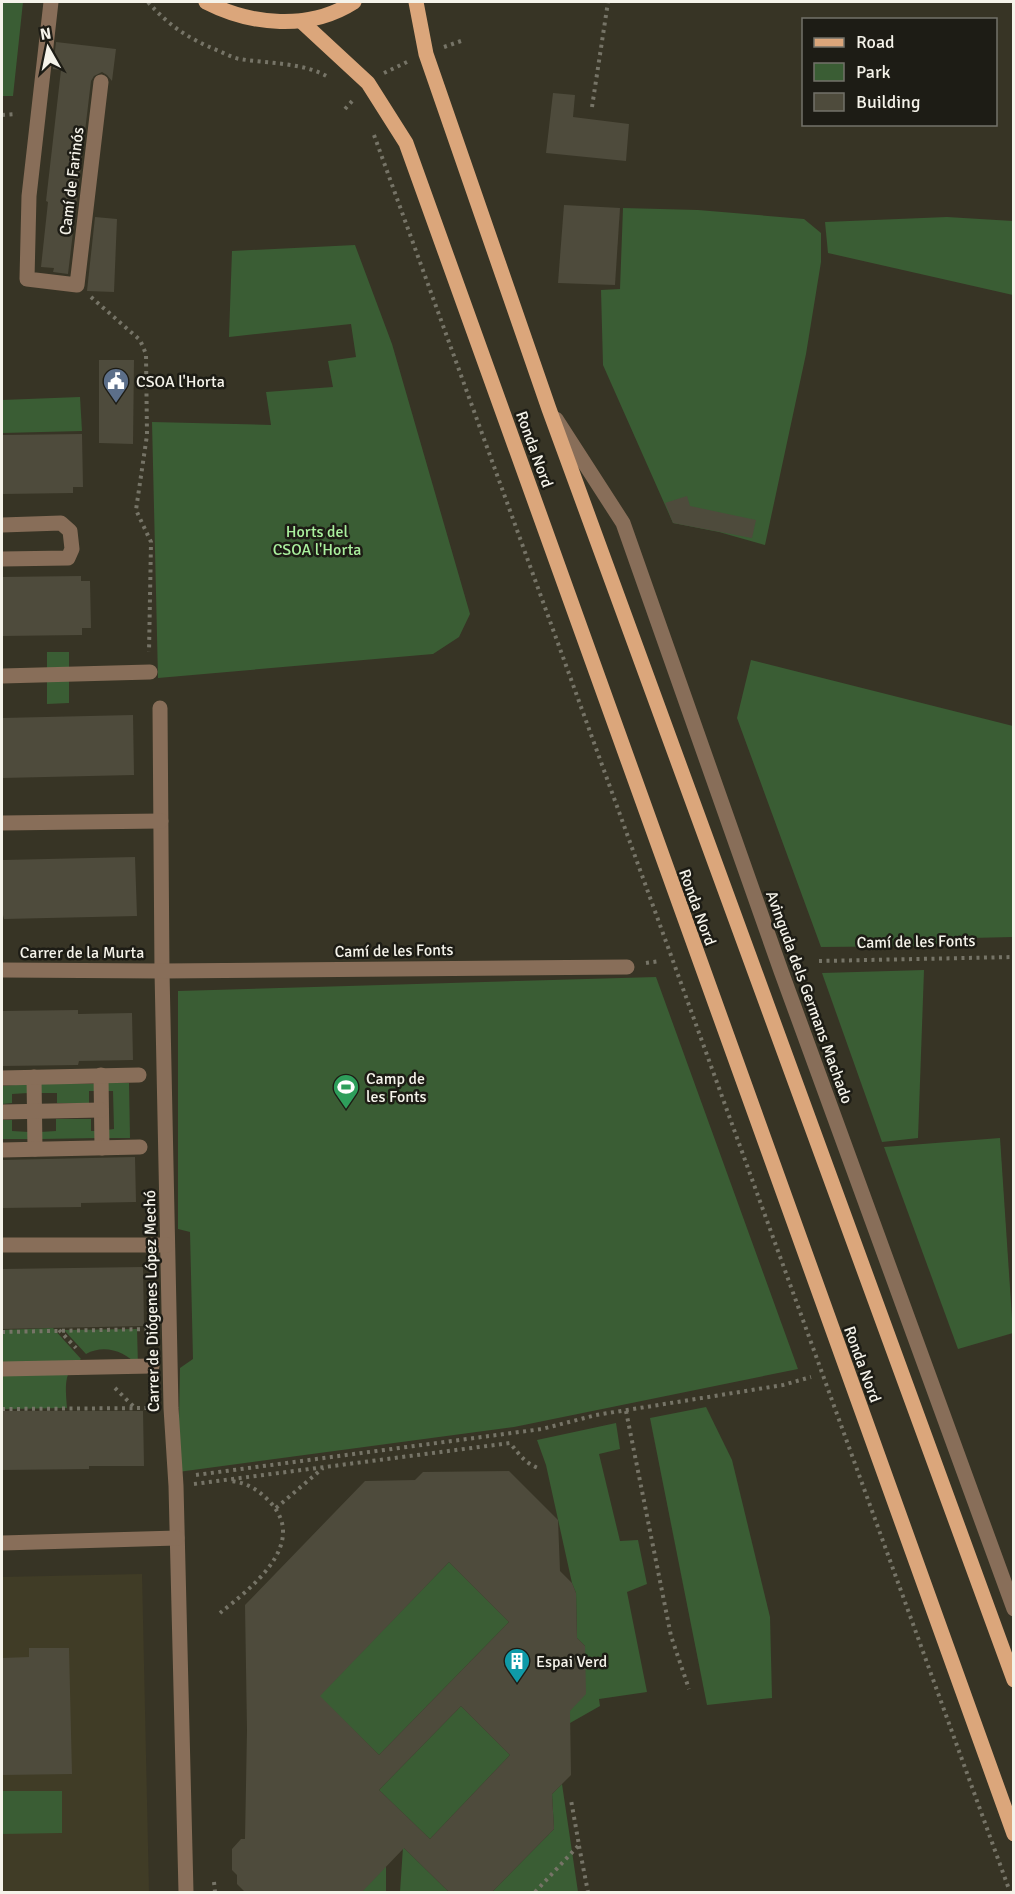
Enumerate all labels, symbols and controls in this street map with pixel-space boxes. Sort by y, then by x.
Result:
north arrow [18,18,78,78]
legend [802,18,997,126]
text: N [39,23,53,45]
text: Road [856,31,895,53]
text: Park [856,61,891,83]
text: Building [856,91,920,113]
street label: Camí de Farinós [55,126,89,236]
public building icon: CSOA l'Horta [101,366,131,404]
place label: CSOA l'Horta [136,372,225,392]
street label: Ronda Nord [511,408,557,490]
park label: Horts del CSOA l'Horta [273,522,361,560]
street label: Ronda Nord [674,866,720,948]
street label: Avinguda dels Germans Machado [761,888,857,1107]
street label: Camí de les Fonts [856,931,976,953]
street label: Camí de les Fonts [334,940,454,962]
street label: Carrer de la Murta [20,943,144,963]
place label: Camp de les Fonts [366,1069,427,1107]
sports icon: Camp de les Fonts [331,1072,361,1110]
street label: Carrer de Diógenes López Mechó [140,1190,164,1412]
street label: Ronda Nord [839,1323,885,1405]
building icon: Espai Verd [502,1646,532,1684]
place label: Espai Verd [536,1652,607,1672]

